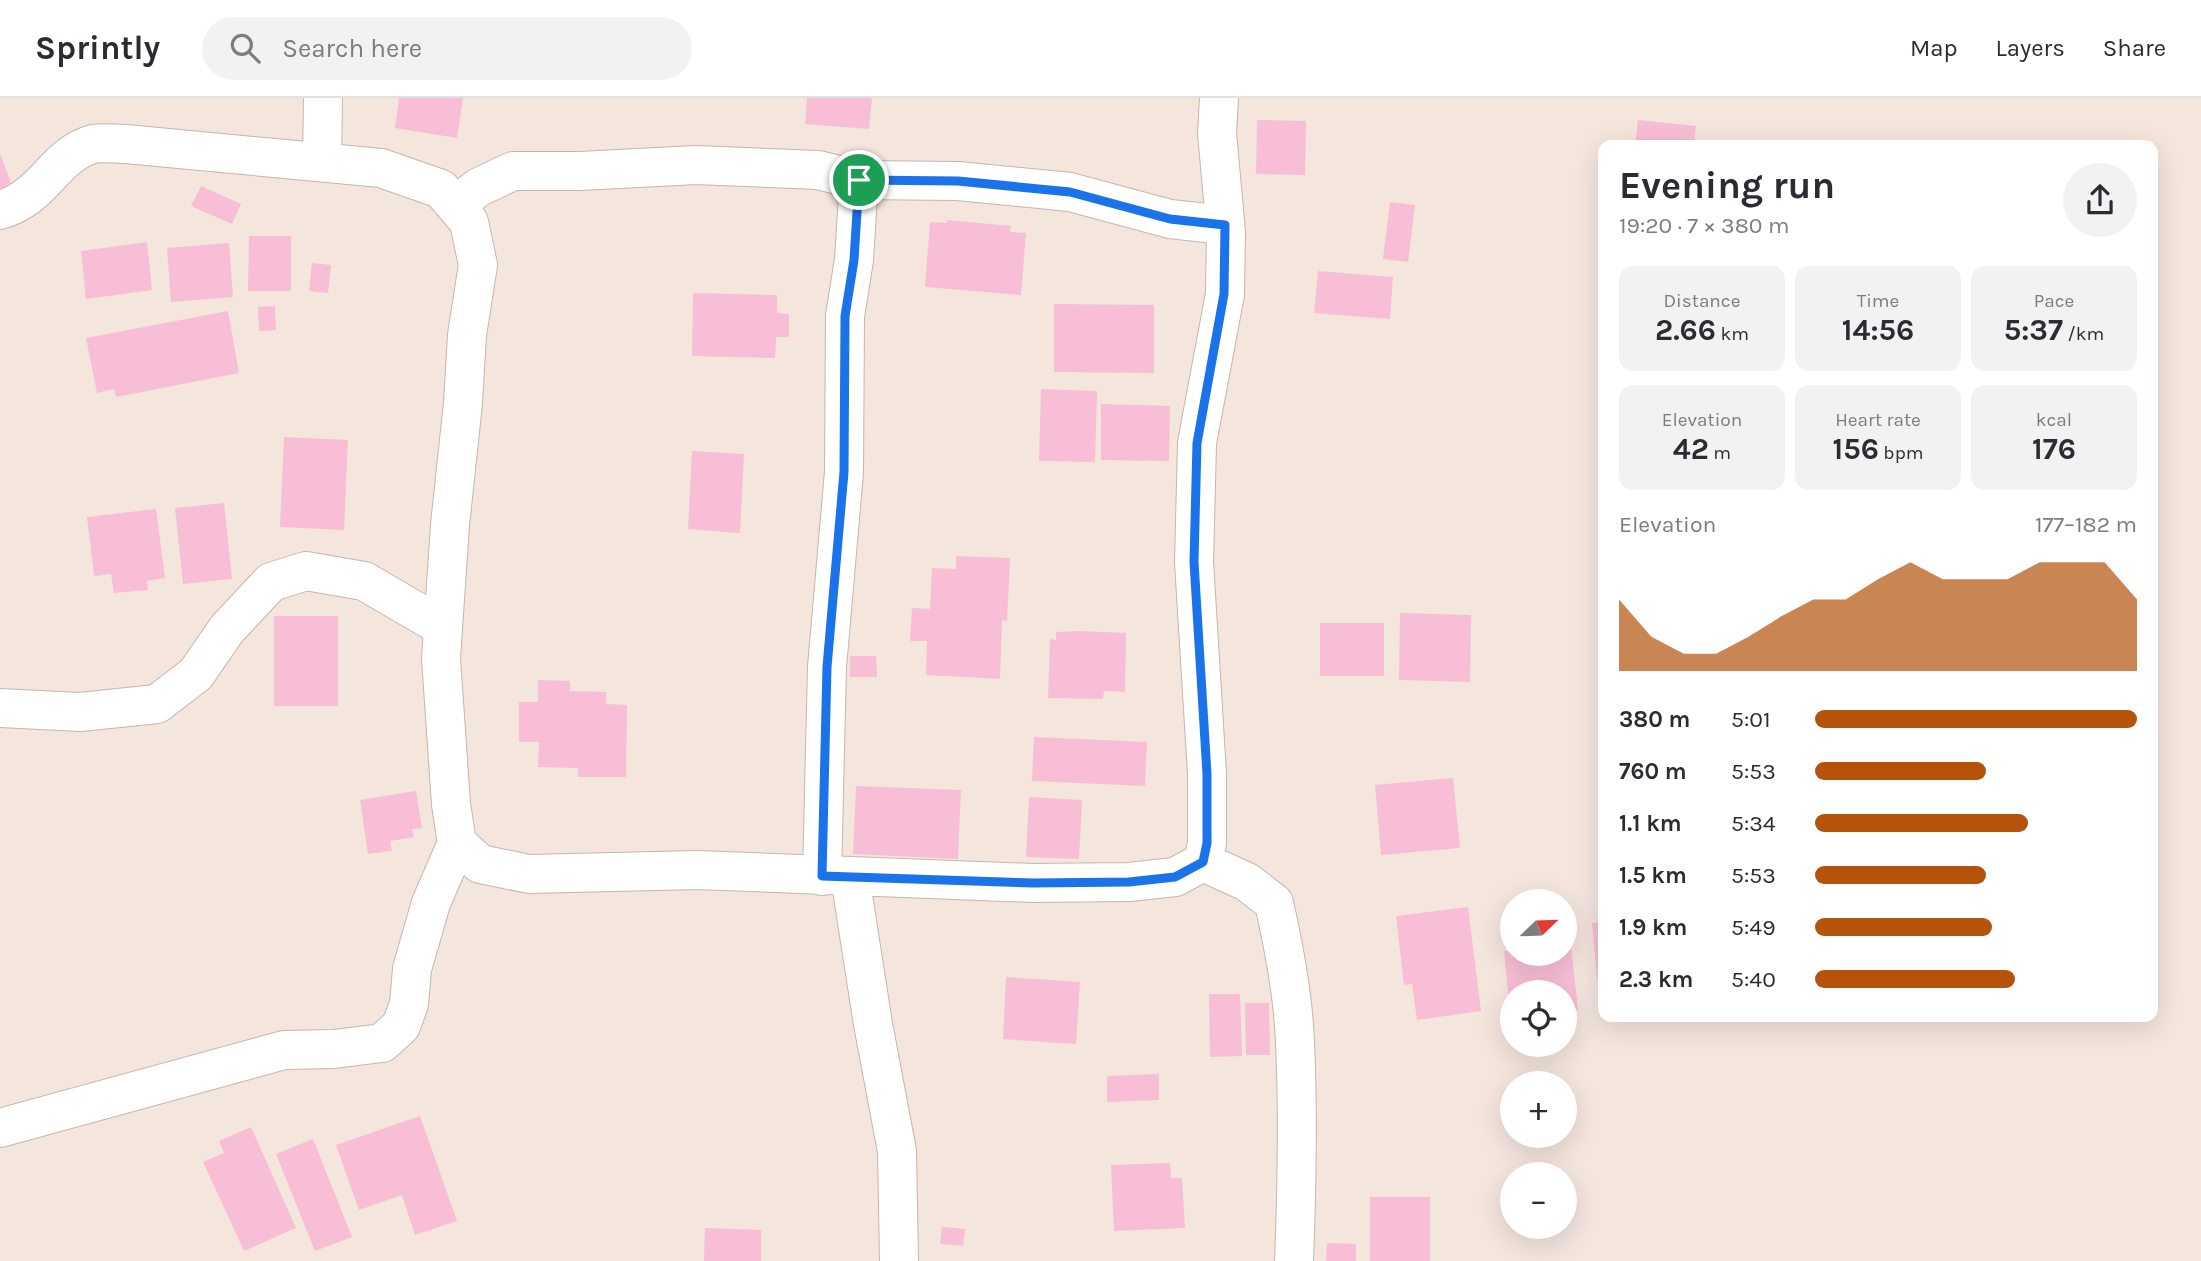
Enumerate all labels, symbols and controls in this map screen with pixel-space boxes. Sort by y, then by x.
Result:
search box [202,17,692,80]
text: Sprintly [35,29,160,67]
icon: search [226,29,264,67]
text: Search here [282,33,422,64]
text: Map [1910,34,1958,62]
text: Layers [1996,34,2065,62]
text: Share [2103,34,2166,62]
pin [829,150,889,210]
icon: arrive [840,161,878,199]
text: Evening run [1619,163,1835,208]
button: share [2063,163,2137,237]
text: 19:20 · 7 × 380 m [1619,212,1789,239]
text: Distance [1664,290,1740,312]
text: Time [1857,290,1899,312]
text: Pace [2034,290,2074,312]
text: 2.66 [1655,312,1716,348]
text: 14:56 [1842,312,1914,348]
text: 5:37 [2004,312,2063,348]
text: km [1716,323,1749,345]
text: /km [2063,323,2104,345]
text: Elevation [1662,409,1742,431]
text: Heart rate [1835,409,1921,431]
text: kcal [2036,409,2072,431]
text: 42 [1673,431,1709,467]
text: 156 [1832,431,1879,467]
text: 176 [2032,431,2076,467]
text: m [1709,442,1731,464]
text: bpm [1879,442,1924,464]
text: Elevation [1619,511,1716,538]
text: 177–182 m [2035,511,2137,538]
text: 380 m [1619,706,1690,733]
text: 5:01 [1731,706,1771,733]
text: 760 m [1619,758,1687,785]
text: 5:53 [1731,758,1776,785]
text: 1.1 km [1619,810,1682,837]
text: 5:34 [1731,810,1776,837]
text: 1.5 km [1619,862,1687,889]
text: 5:53 [1731,862,1776,889]
north arrow [1500,889,1577,966]
map controls [1500,889,1577,1239]
text: 1.9 km [1619,914,1687,941]
text: 5:49 [1731,914,1775,941]
text: 2.3 km [1619,966,1693,993]
text: 5:40 [1731,966,1776,993]
button: locate [1500,980,1577,1057]
button: + [1500,1071,1577,1148]
button: − [1500,1162,1577,1239]

